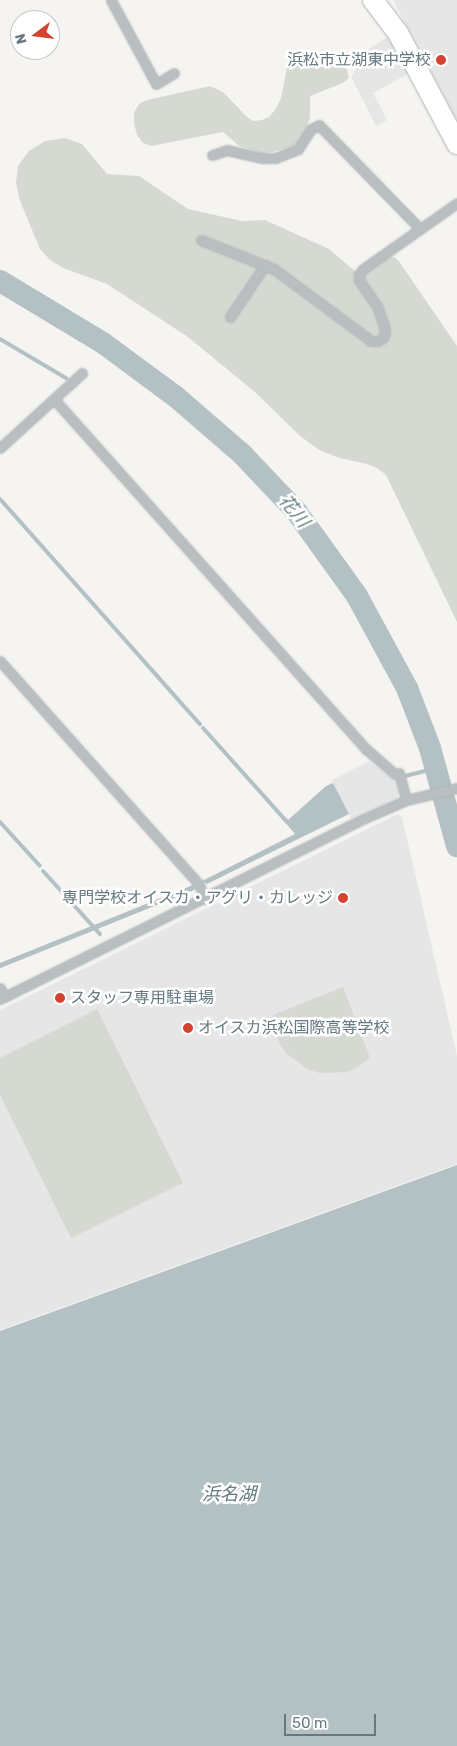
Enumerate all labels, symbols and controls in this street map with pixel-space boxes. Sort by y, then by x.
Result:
north arrow [10,10,60,60]
text: N [11,32,31,46]
place label: 浜松市立湖東中学校 [287,50,431,70]
marker: 浜松市立湖東中学校 [435,54,447,66]
water label: 花川 [274,490,314,532]
place label: 専門学校オイスカ・アグリ・カレッジ [61,888,333,908]
marker: 専門学校オイスカ・アグリ・カレッジ [337,892,349,904]
place label: スタッフ専用駐車場 [70,988,214,1008]
marker: スタッフ専用駐車場 [54,992,66,1004]
place label: オイスカ浜松国際高等学校 [198,1018,390,1038]
marker: オイスカ浜松国際高等学校 [182,1022,194,1034]
water label: 浜名湖 [202,1483,256,1505]
scale bar [287,1704,380,1736]
text: 50 m [292,1714,327,1732]

